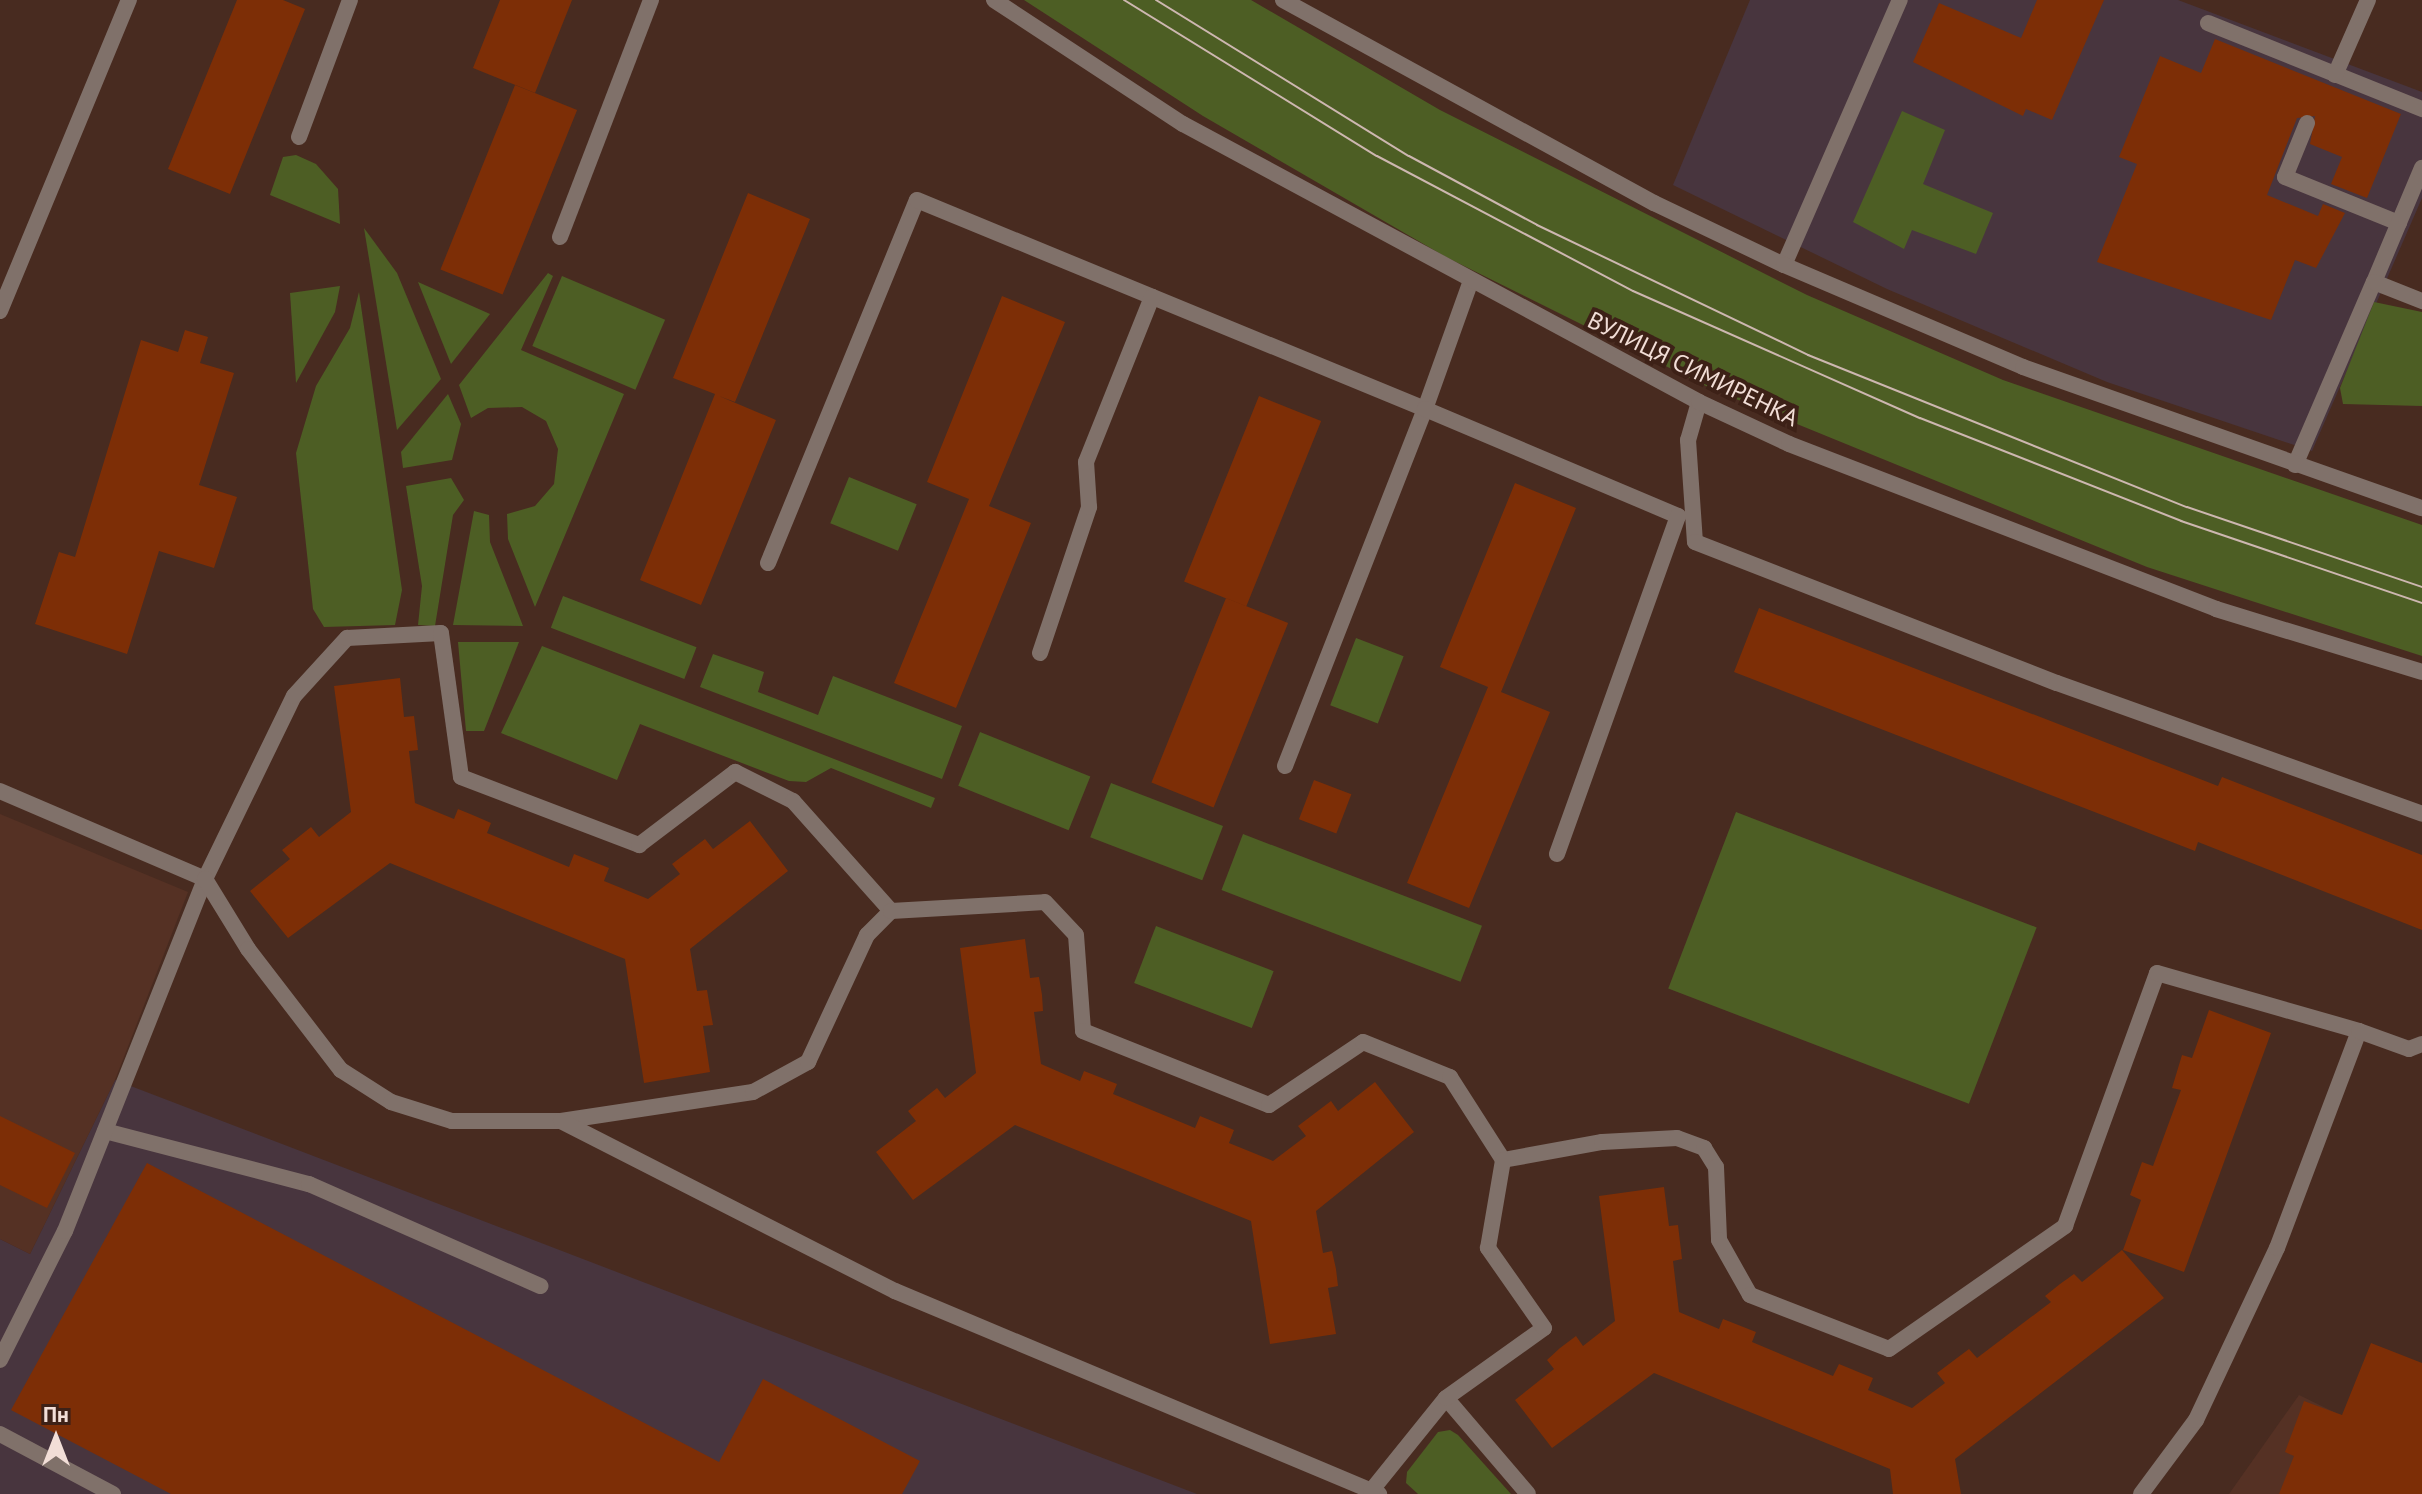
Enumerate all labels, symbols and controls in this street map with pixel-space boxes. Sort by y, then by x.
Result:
street label: ВУЛИЦЯ СИМИРЕНКА [1583,305,1803,433]
north arrow [16,1398,96,1478]
text: Пн [43,1400,69,1428]

